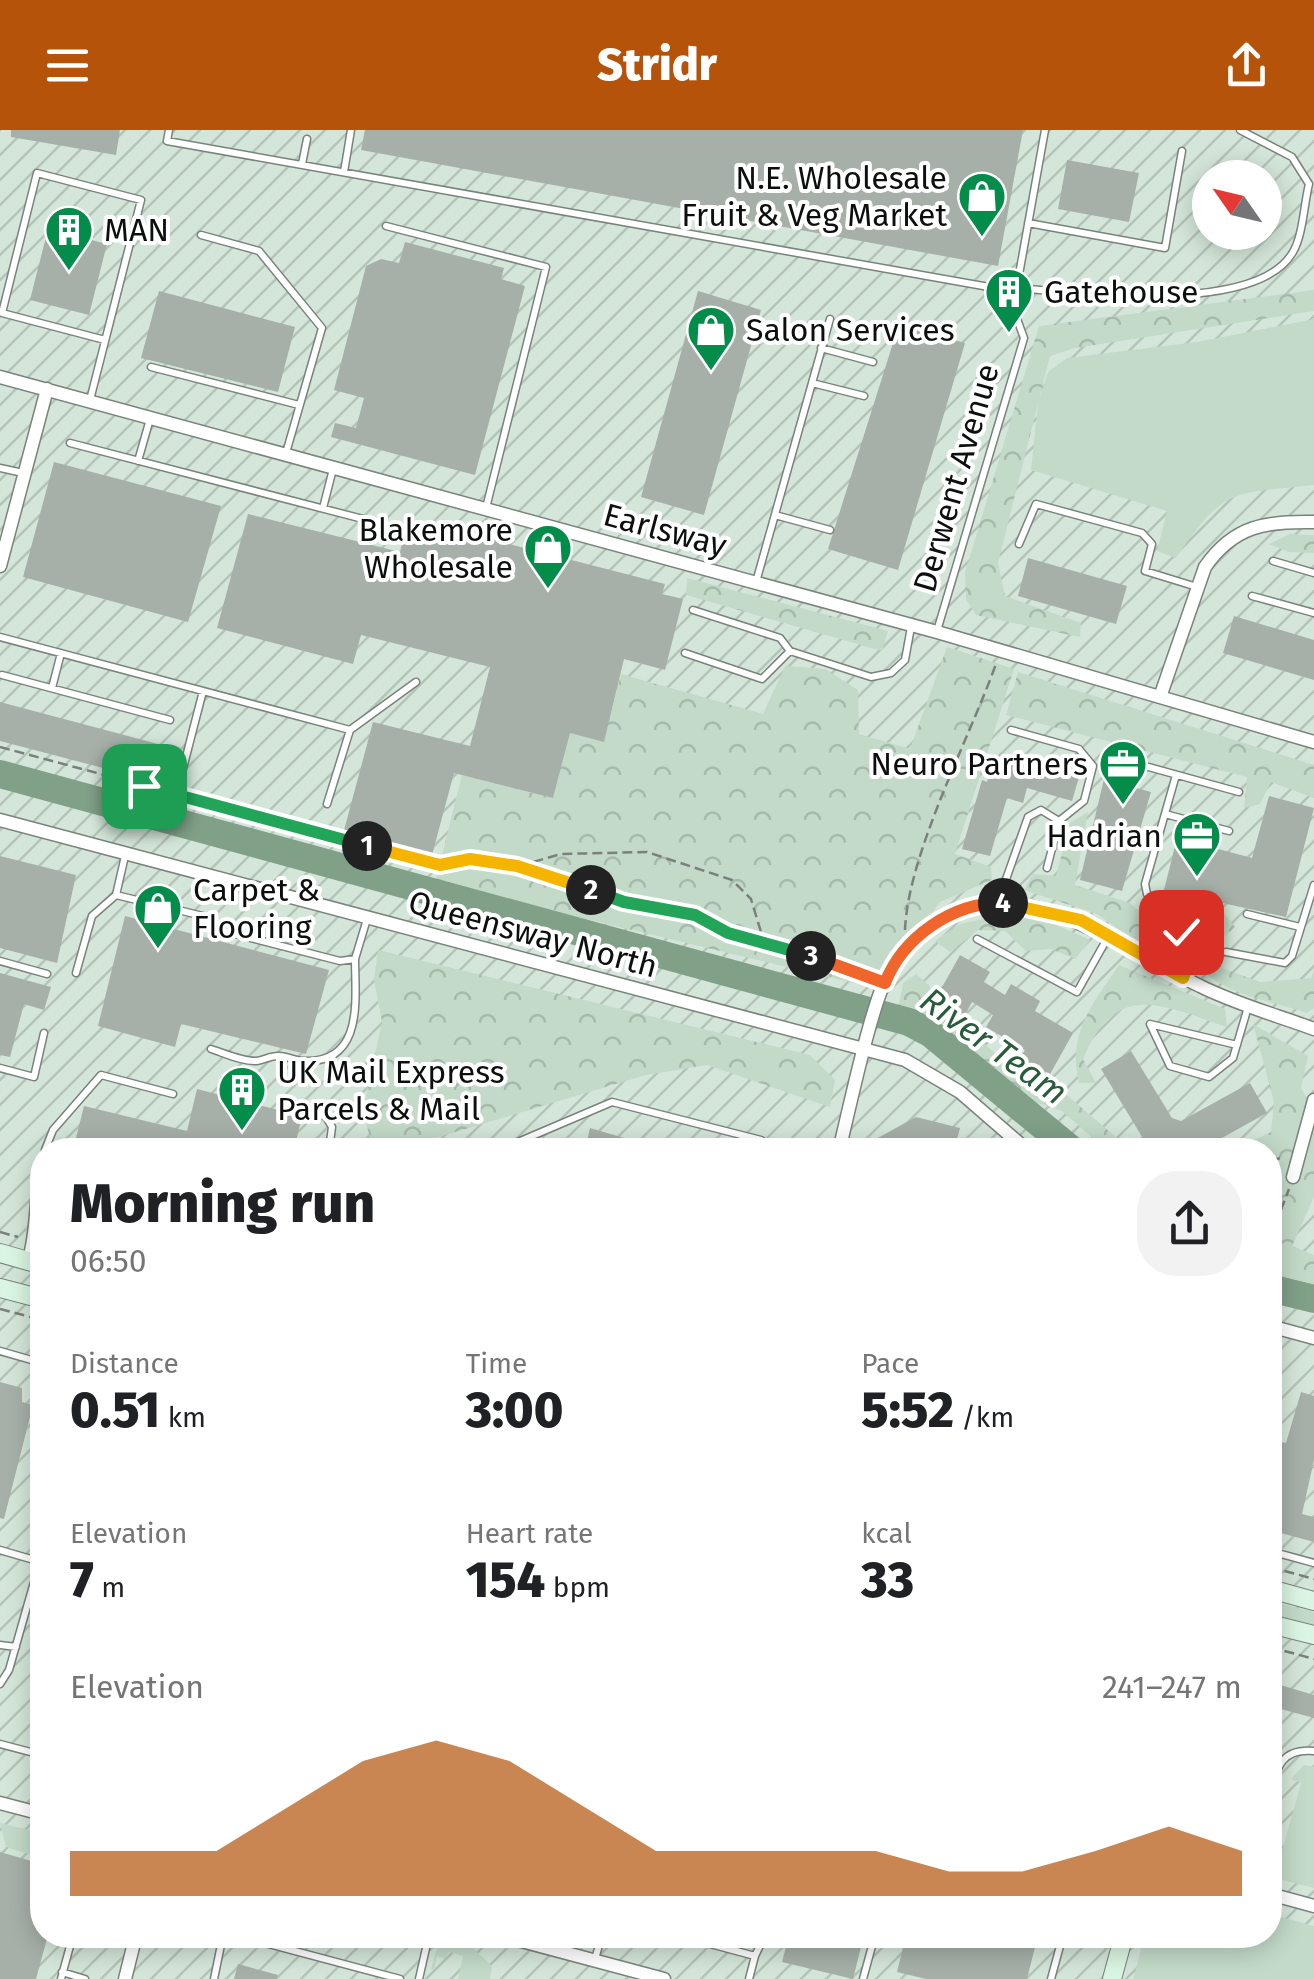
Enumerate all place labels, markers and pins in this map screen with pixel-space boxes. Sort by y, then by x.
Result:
place label: N.E. Wholesale Fruit & Veg Market [681,159,947,234]
shop icon: N.E. Wholesale Fruit & Veg Market [956,170,1008,238]
building icon: MAN [43,204,95,272]
place label: MAN [104,211,169,249]
building icon: Gatehouse [983,266,1035,334]
place label: Gatehouse [1044,273,1199,311]
shop icon: Salon Services [685,304,737,372]
place label: Salon Services [746,311,955,349]
place label: Blakemore Wholesale [358,511,513,586]
shop icon: Blakemore Wholesale [522,522,574,590]
office icon: Neuro Partners [1097,738,1149,806]
pin [102,744,187,829]
place label: Neuro Partners [870,745,1088,783]
office icon: Hadrian [1171,810,1223,878]
place label: Hadrian [1046,817,1162,855]
pin: 1 [342,821,392,871]
pin: 2 [566,865,616,915]
place label: Carpet & Flooring [193,871,320,946]
pin: 4 [978,878,1028,928]
shop icon: Carpet & Flooring [132,882,184,950]
pin [1139,890,1224,975]
pin: 3 [786,931,836,981]
place label: UK Mail Express Parcels & Mail [277,1053,505,1128]
building icon: UK Mail Express Parcels & Mail [216,1064,268,1132]

